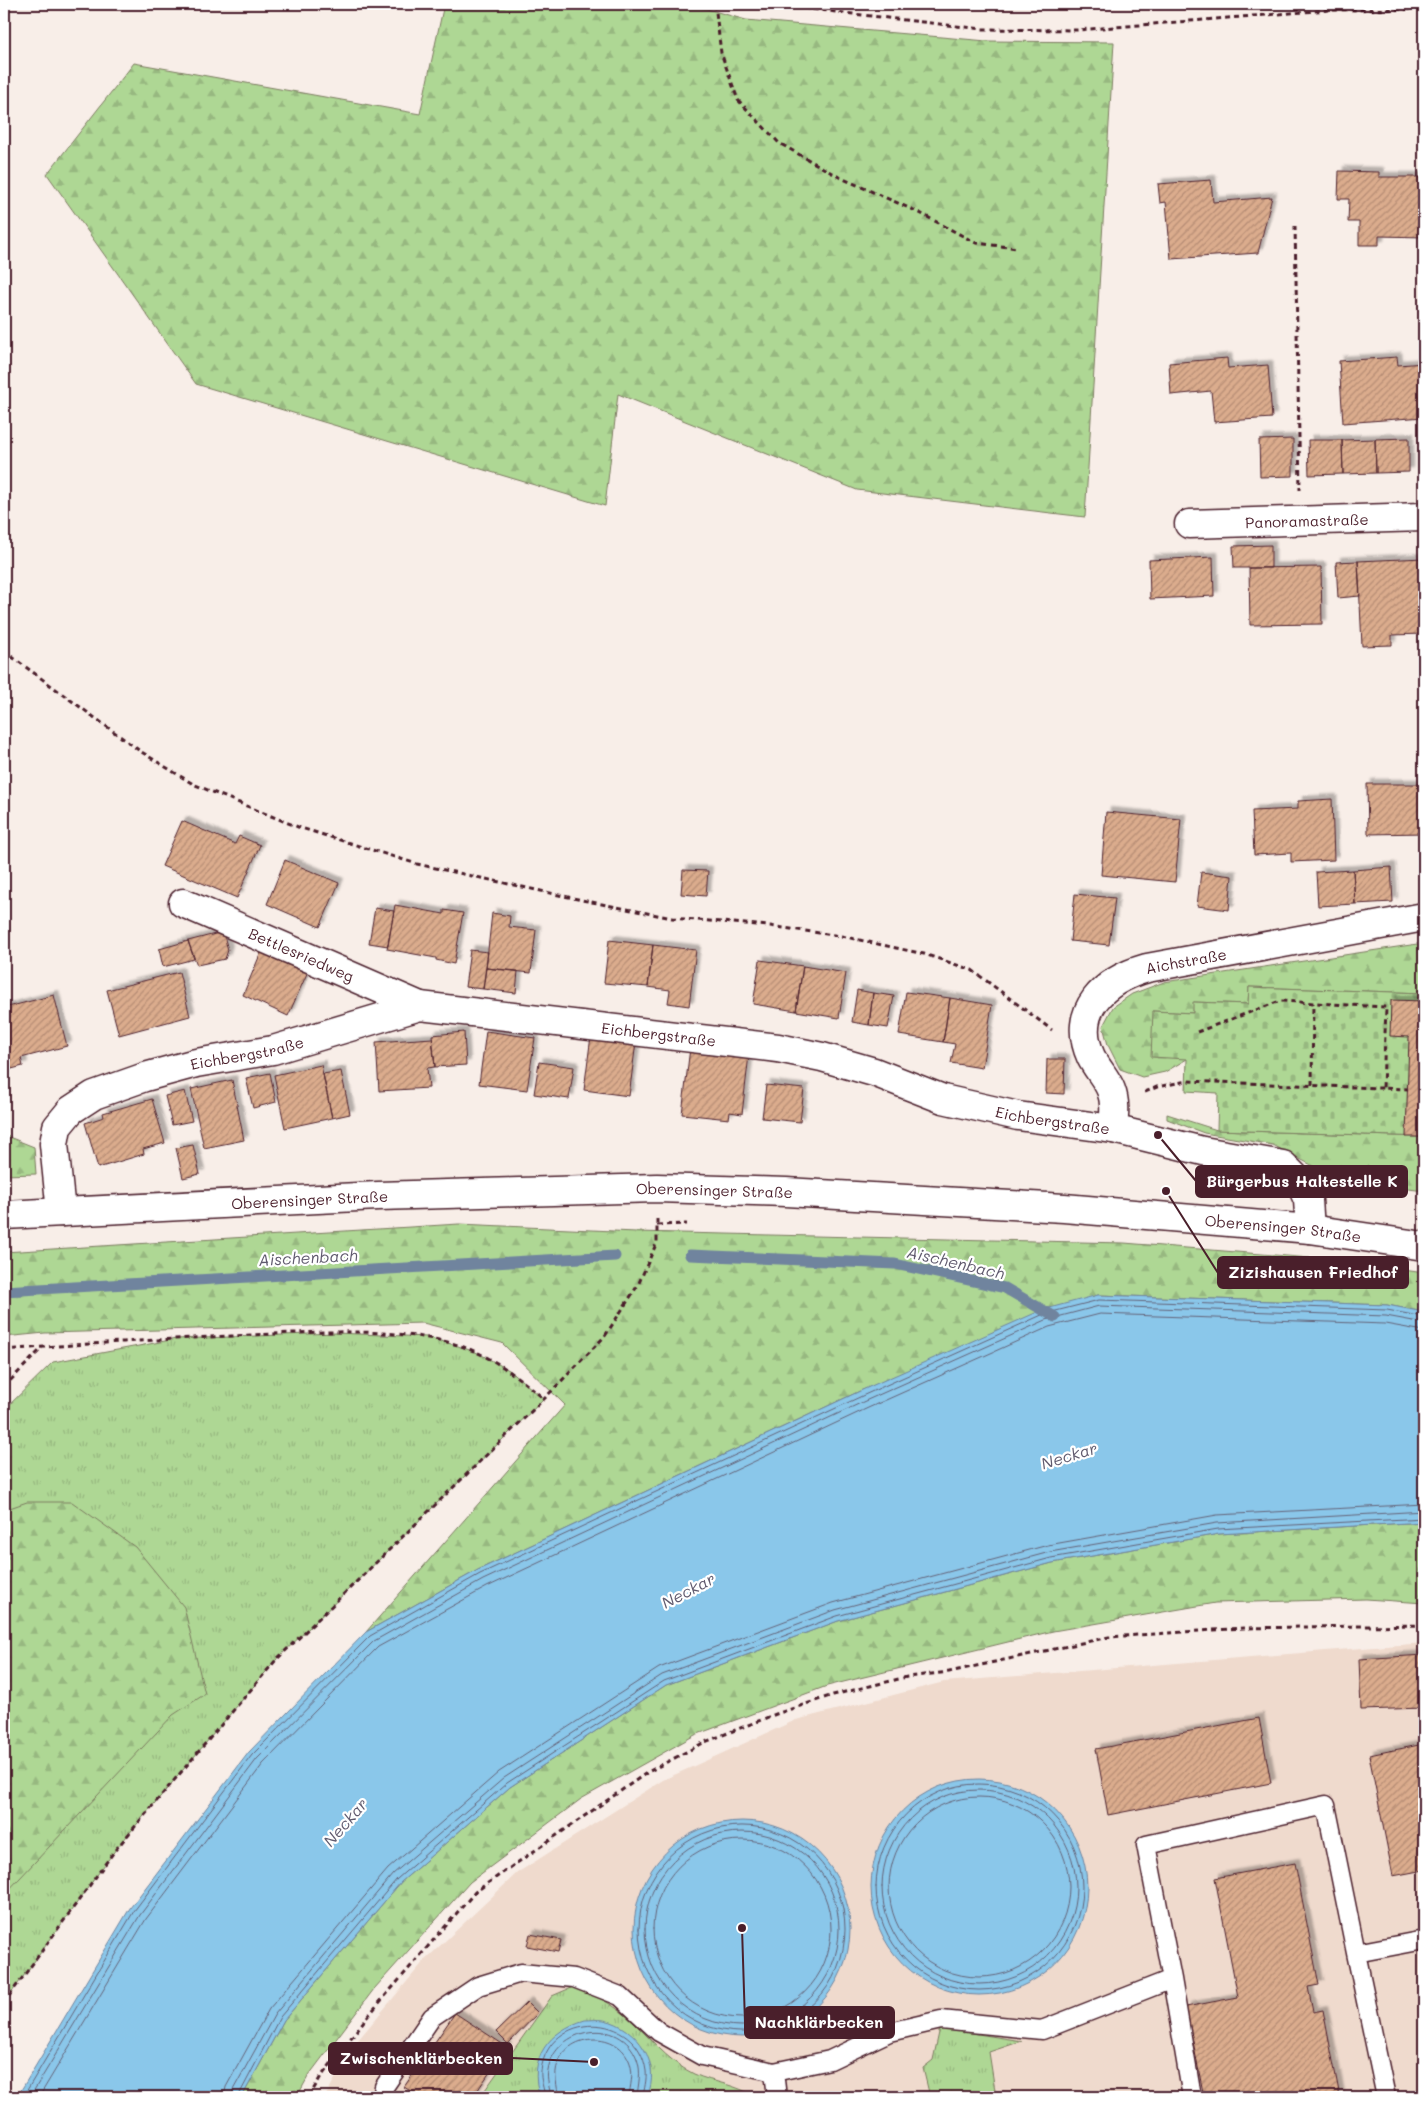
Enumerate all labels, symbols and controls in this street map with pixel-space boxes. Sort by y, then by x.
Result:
street label: Panoramastraße [1245,509,1369,532]
street label: Bettlesriedweg [246,923,357,986]
street label: Aichstraße [1144,944,1228,978]
street label: Eichbergstraße [600,1017,717,1051]
street label: Eichbergstraße [188,1031,306,1074]
street label: Eichbergstraße [994,1101,1111,1138]
callout: Bürgerbus Haltestelle K [1196,1166,1407,1197]
text: Bürgerbus Haltestelle K [1206,1170,1398,1191]
street label: Oberensinger Straße [636,1178,794,1202]
street label: Oberensinger Straße [231,1186,388,1213]
street label: Oberensinger Straße [1204,1210,1362,1246]
water label: Aischenbach [905,1241,1007,1283]
water label: Aischenbach [258,1244,358,1270]
callout: Zizishausen Friedhof [1218,1257,1408,1288]
text: Zizishausen Friedhof [1228,1261,1399,1282]
water label: Neckar [1038,1437,1100,1473]
water label: Neckar [658,1567,718,1613]
water label: Neckar [318,1793,372,1851]
callout: Nachklärbecken [745,2007,894,2038]
text: Nachklärbecken [755,2011,883,2032]
callout: Zwischenklärbecken [329,2043,512,2074]
text: Zwischenklärbecken [340,2047,502,2068]

